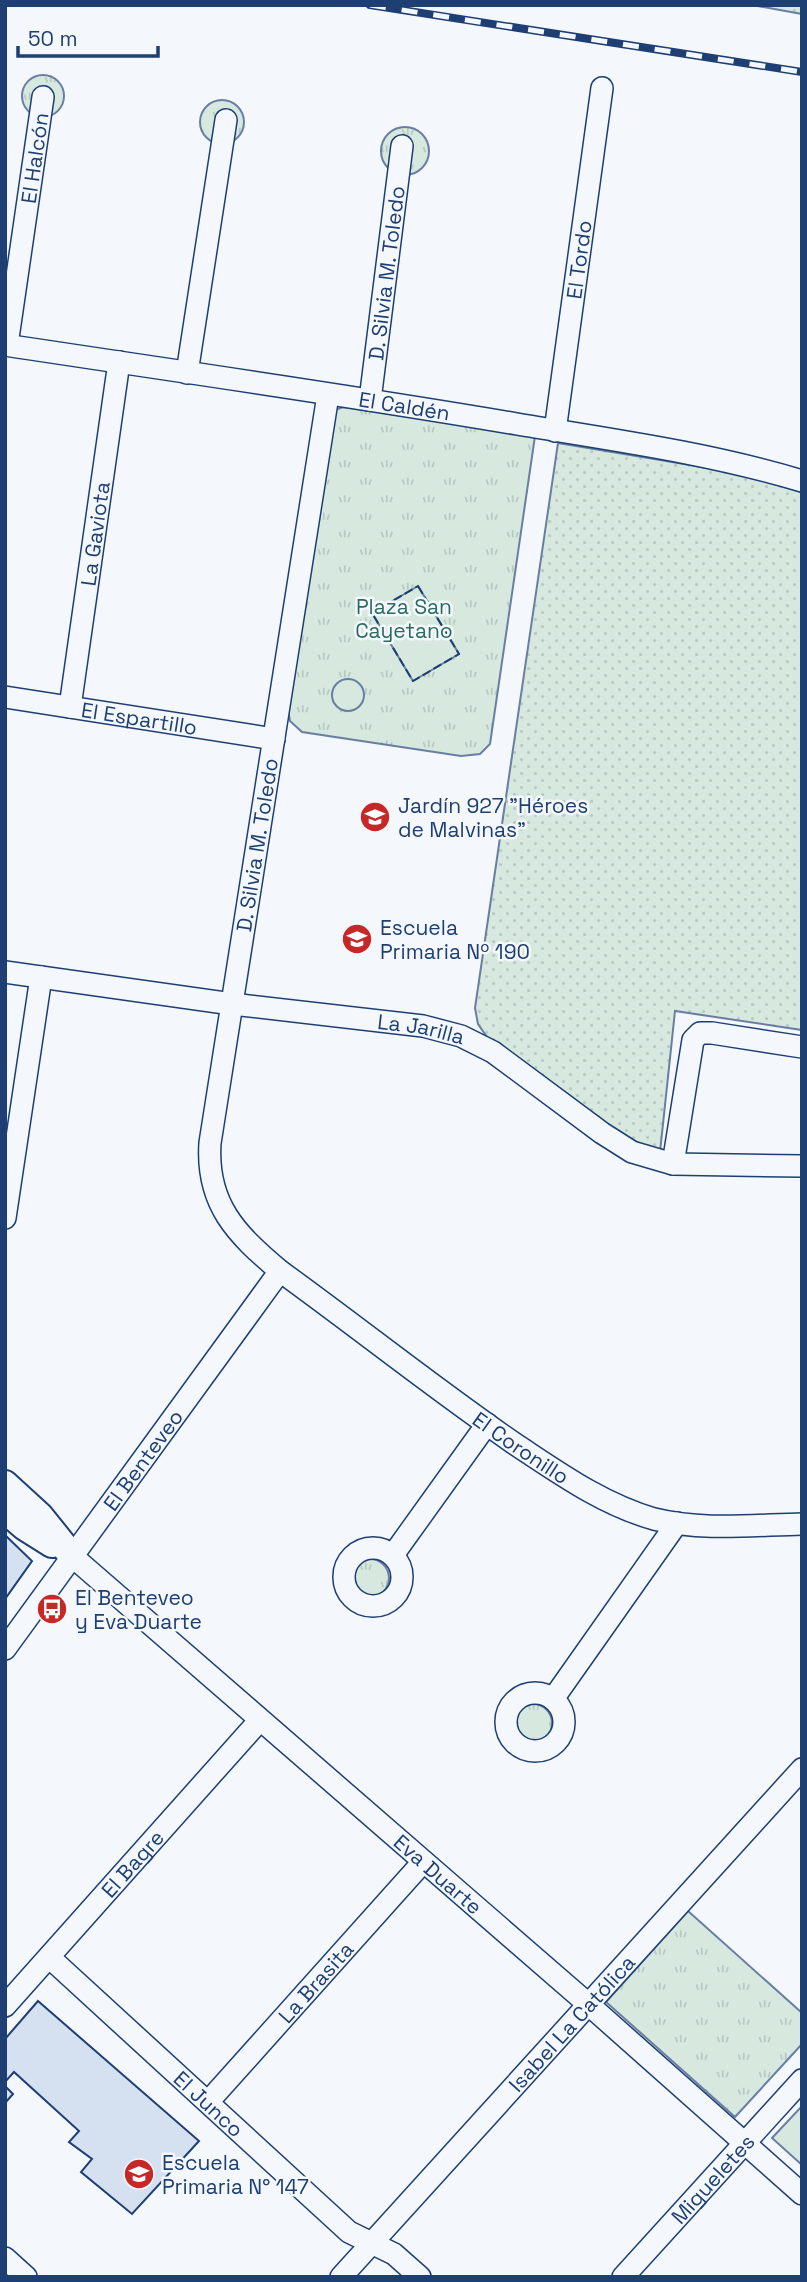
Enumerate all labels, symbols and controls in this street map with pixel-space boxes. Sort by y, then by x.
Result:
scale bar [18,14,158,58]
text: 50 m [28,25,78,52]
street label: El Halcón [14,111,54,205]
street label: D. Silvia M. Toledo [362,184,410,362]
street label: El Tordo [560,219,597,301]
street label: El Caldén [357,385,452,426]
street label: La Gaviota [74,480,115,588]
park label: Plaza San Cayetano [355,593,453,644]
street label: El Espartillo [80,696,199,740]
street label: D. Silvia M. Toledo [230,756,284,934]
place label: Jardín 927 "Héroes de Malvinas" [398,792,588,843]
school or university icon: Jardín 927 "Héroes de Malvinas" [358,800,392,834]
place label: Escuela Primaria Nº 190 [380,914,530,965]
school or university icon: Escuela Primaria Nº 190 [340,922,374,956]
street label: La Jarilla [376,1007,468,1050]
street label: El Benteveo [97,1404,189,1516]
street label: El Coronillo [468,1405,574,1490]
place label: El Benteveo y Eva Duarte [75,1584,202,1635]
bus stop icon: El Benteveo y Eva Duarte [35,1592,69,1626]
street label: El Bagre [95,1824,169,1903]
street label: Eva Duarte [388,1828,488,1920]
street label: La Brasita [272,1936,359,2028]
street label: Isabel La Católica [502,1949,641,2097]
street label: El Junco [168,2065,250,2143]
street label: Migueletes [665,2128,760,2229]
place label: Escuela Primaria N° 147 [162,2149,309,2200]
school or university icon: Escuela Primaria N° 147 [122,2157,156,2191]

